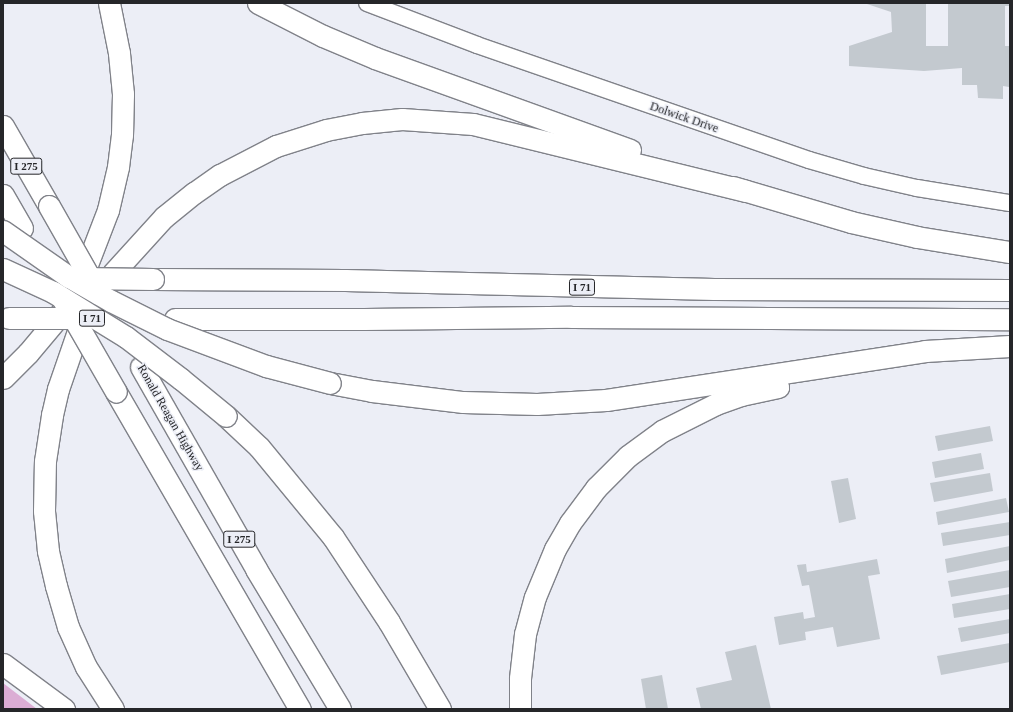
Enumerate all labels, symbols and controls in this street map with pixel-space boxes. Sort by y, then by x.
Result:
street label: Dolwick Drive [648,100,720,136]
road number: I 275 [10,157,42,175]
road number: I 71 [568,278,596,296]
road number: I 71 [78,309,106,327]
street label: Ronald Reagan Highway [134,362,206,474]
road number: I 275 [223,530,255,548]

